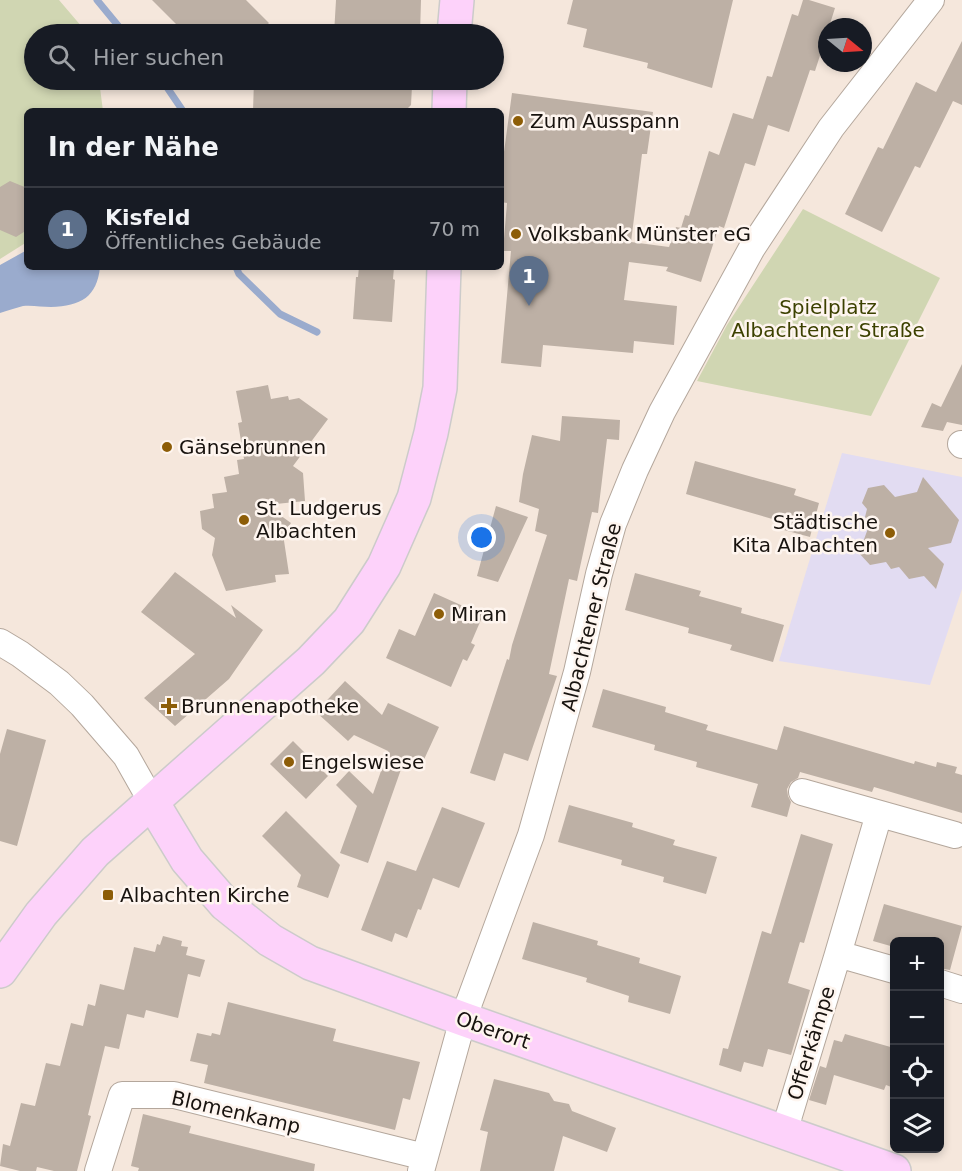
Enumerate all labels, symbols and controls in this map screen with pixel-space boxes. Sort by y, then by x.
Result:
north arrow [818,18,872,72]
search box [24,24,504,90]
icon: search [45,41,78,74]
text: Hier suchen [93,45,224,70]
place label: Zum Ausspann [530,109,680,133]
marker: Zum Ausspann [511,114,525,128]
text: In der Nähe [48,132,219,162]
text: Kisfeld [105,205,190,230]
text: 1 [61,217,74,241]
text: 70 m [429,217,480,241]
place label: Volksbank Münster eG [528,222,751,246]
marker: Volksbank Münster eG [509,227,523,241]
text: Öffentliches Gebäude [105,230,322,254]
pin: 1 [510,256,548,306]
park label: Spielplatz Albachtener Straße [731,295,925,342]
place label: Gänsebrunnen [179,435,326,459]
marker: Gänsebrunnen [160,440,174,454]
place label: St. Ludgerus Albachten [256,496,382,543]
place label: Städtische Kita Albachten [732,510,878,557]
marker: St. Ludgerus Albachten [237,513,251,527]
street label: Albachtener Straße [556,520,626,714]
your location [467,523,496,552]
marker: Städtische Kita Albachten [883,526,897,540]
place label: Miran [451,602,507,626]
marker: Miran [432,607,446,621]
place label: Brunnenapotheke [181,694,359,718]
marker: Brunnenapotheke [162,699,176,713]
place label: Engelswiese [301,750,424,774]
marker: Engelswiese [282,755,296,769]
place label: Albachten Kirche [120,883,289,907]
marker: Albachten Kirche [101,888,115,902]
map controls [890,937,944,1153]
button: + [890,937,944,991]
street label: Offerkämpe [782,983,840,1103]
button: − [890,991,944,1045]
street label: Oberort [453,1006,533,1054]
button: locate [890,1045,944,1099]
street label: Blomenkamp [169,1086,303,1138]
button: layers [890,1099,944,1153]

